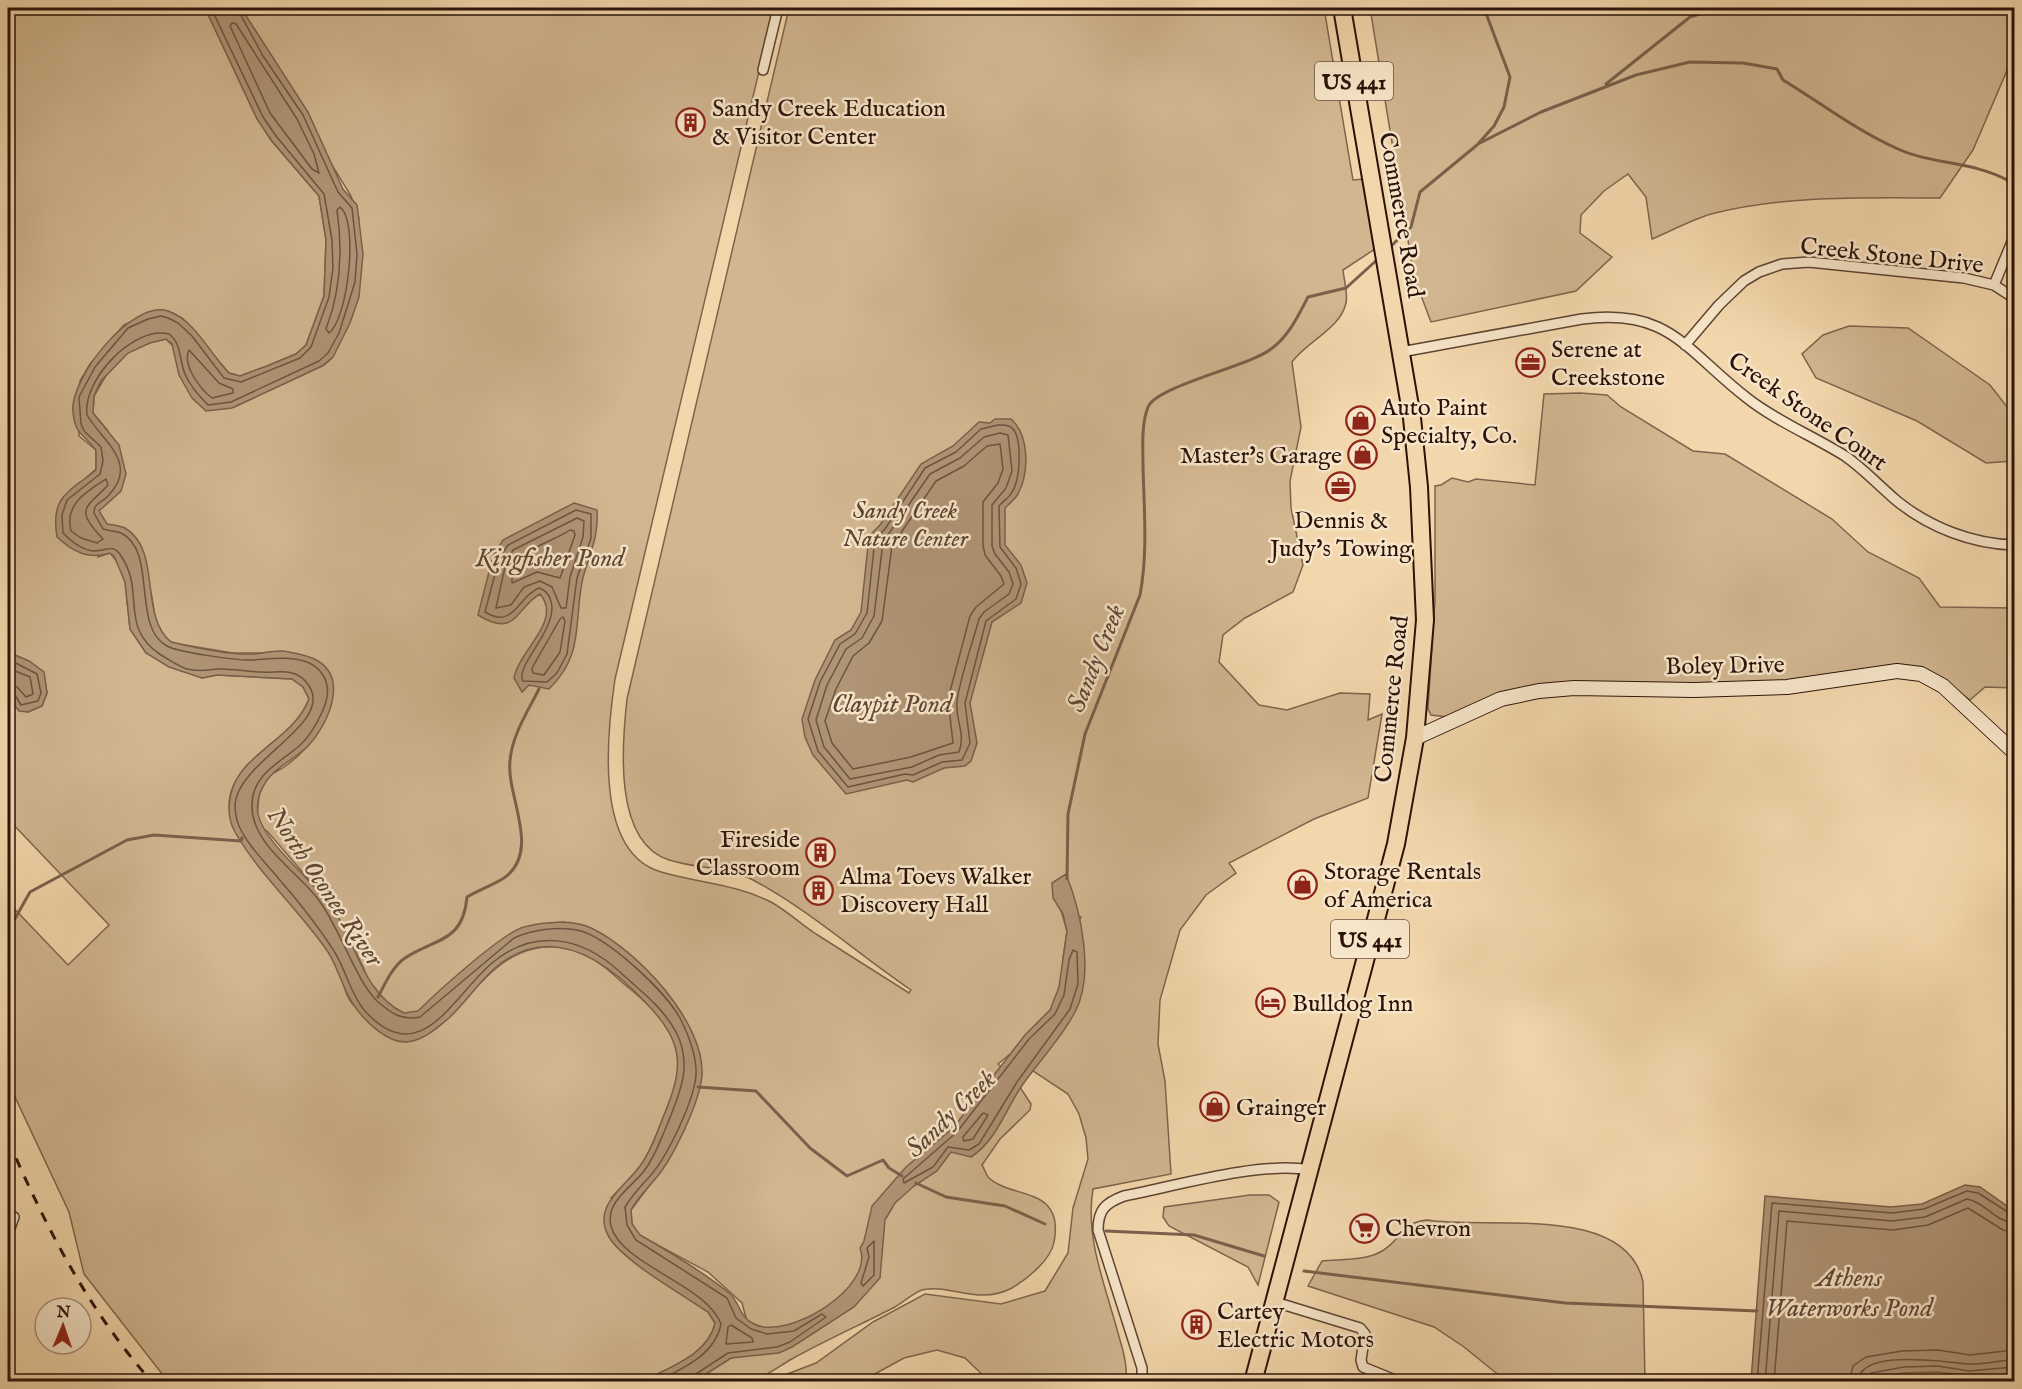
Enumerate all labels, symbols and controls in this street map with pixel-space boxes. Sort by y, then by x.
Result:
road number: US 441 [1315,62,1393,100]
place label: Sandy Creek Education & Visitor Center [712,94,946,153]
building icon: Sandy Creek Education & Visitor Center [675,106,707,138]
street label: Commerce Road [1371,130,1430,301]
street label: Creek Stone Drive [1799,231,1985,282]
place label: Serene at Creekstone [1551,335,1665,394]
street label: Creek Stone Court [1721,346,1893,479]
office icon: Serene at Creekstone [1514,347,1546,379]
place label: Auto Paint Specialty, Co. [1380,393,1517,452]
shop icon: Auto Paint Specialty, Co. [1344,405,1376,437]
shop icon: Master's Garage [1347,439,1379,471]
place label: Master's Garage [1180,441,1342,472]
office icon: Dennis & Judy's Towing [1325,471,1357,503]
park label: Sandy Creek Nature Center [842,496,969,555]
place label: Dennis & Judy's Towing [1267,506,1413,565]
water label: Kingfisher Pond [474,542,626,576]
water label: Sandy Creek [1060,599,1133,717]
street label: Commerce Road [1368,614,1417,784]
street label: Boley Drive [1665,650,1785,683]
water label: Claypit Pond [832,688,954,721]
water label: North Oconee River [259,801,391,974]
place label: Fireside Classroom [696,825,800,884]
building icon: Fireside Classroom [805,837,837,869]
place label: Storage Rentals of America [1324,857,1481,916]
place label: Alma Toevs Walker Discovery Hall [839,862,1032,921]
shop icon: Storage Rentals of America [1287,869,1319,901]
building icon: Alma Toevs Walker Discovery Hall [803,874,835,906]
road number: US 441 [1331,920,1409,958]
hotel icon: Bulldog Inn [1255,987,1287,1019]
place label: Bulldog Inn [1292,989,1413,1020]
water label: Sandy Creek [899,1063,1004,1165]
shop icon: Grainger [1199,1091,1231,1123]
place label: Grainger [1236,1093,1327,1124]
supermarket icon: Chevron [1348,1212,1380,1244]
place label: Chevron [1385,1214,1471,1245]
water label: Athens Waterworks Pond [1765,1262,1934,1325]
north arrow [33,1296,93,1356]
place label: Cartey Electric Motors [1217,1297,1374,1356]
text: N [55,1303,71,1323]
building icon: Cartey Electric Motors [1180,1309,1212,1341]

